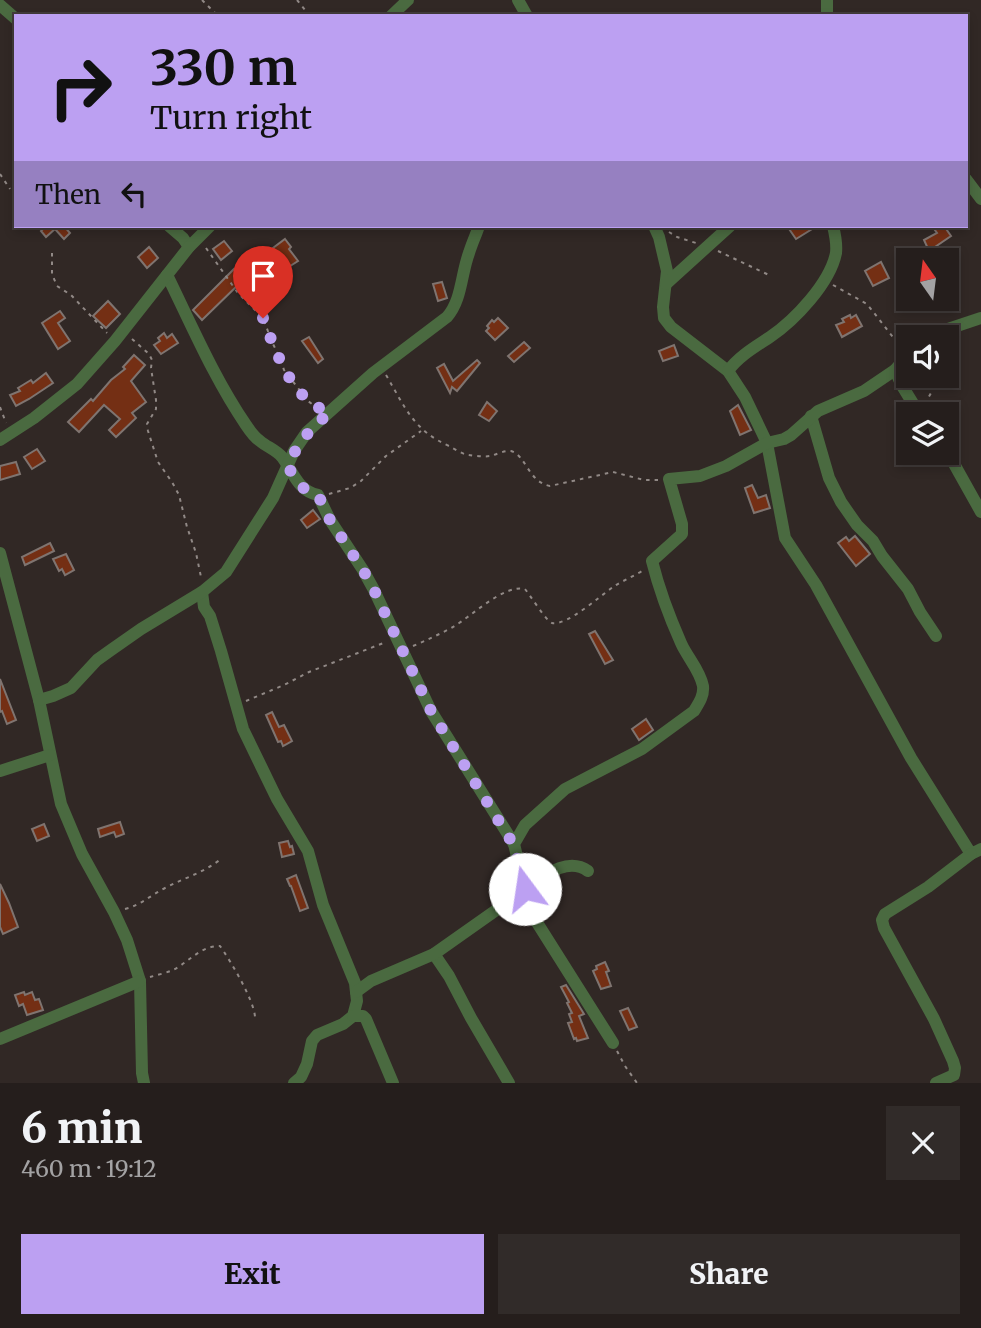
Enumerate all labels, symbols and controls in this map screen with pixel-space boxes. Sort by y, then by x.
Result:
text: 330 m [150,37,297,98]
icon: right [35,42,126,133]
text: Turn right [150,98,312,138]
icon: left [115,175,153,213]
text: Then [35,178,101,211]
pin [233,246,293,318]
north arrow [896,248,959,312]
map controls [896,248,959,465]
icon: arrive [244,257,282,295]
button: sound [896,325,959,388]
button: layers [896,402,959,465]
position arrow [488,852,562,926]
text: 6 min [21,1102,143,1154]
button: close [886,1106,960,1180]
text: 460 m · 19:12 [21,1154,157,1183]
button: Exit [21,1234,484,1314]
button: Share [498,1234,960,1314]

